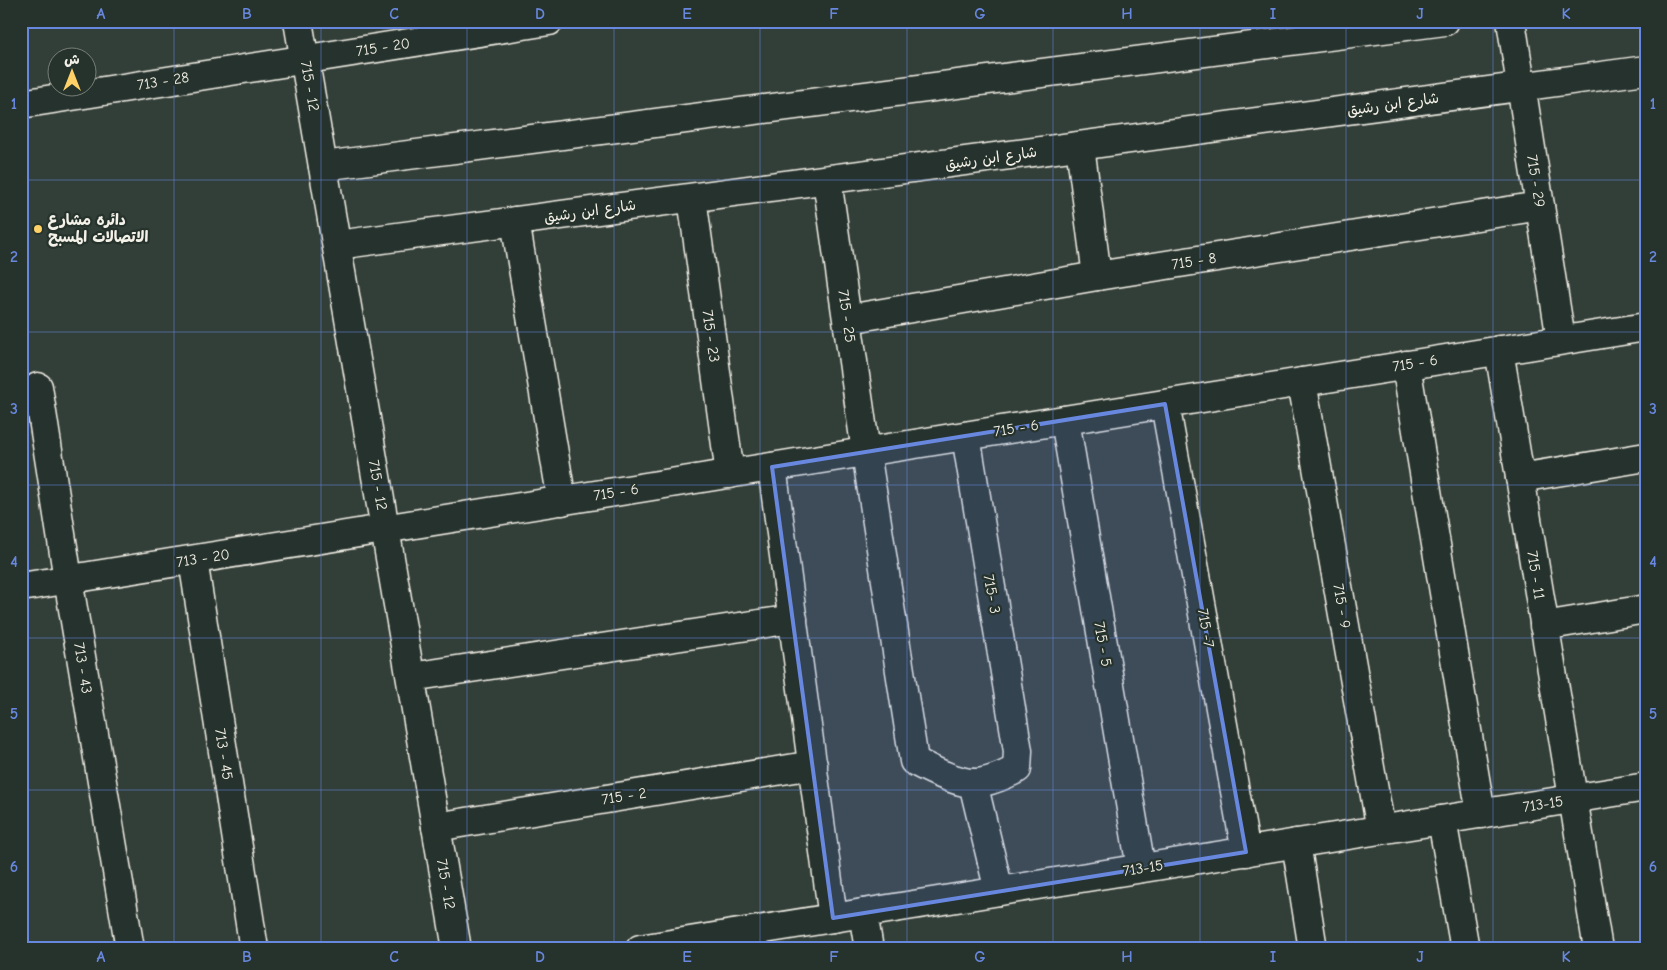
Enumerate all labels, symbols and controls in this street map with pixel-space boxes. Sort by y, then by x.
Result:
text: A [97,5,106,23]
text: B [242,5,252,23]
text: C [389,5,399,23]
text: D [535,5,545,23]
text: E [682,5,692,23]
text: F [829,5,839,23]
text: G [974,5,986,23]
text: H [1121,5,1133,23]
text: I [1270,5,1276,23]
text: J [1416,5,1424,23]
text: K [1561,5,1571,23]
street label: 715 - 20 [355,34,411,60]
north arrow [48,48,98,98]
text: ش [64,51,80,68]
street label: 715 - 12 [297,59,323,113]
street label: 713 - 28 [136,68,190,94]
street label: شارع ابن رشيق [1346,89,1440,120]
text: 1 [11,95,17,113]
text: 1 [1650,95,1656,113]
street label: شارع ابن رشيق [944,143,1038,174]
street label: 715 - 29 [1523,153,1549,209]
street label: شارع ابن رشيق [543,196,637,227]
place label: دائره مشارع الاتصالات المسبح [48,211,148,247]
marker: دائره مشارع الاتصالات المسبح [32,223,44,235]
text: 2 [10,248,18,266]
text: 2 [1649,248,1657,266]
street label: 715 - 8 [1170,249,1218,273]
street label: 715 - 25 [834,288,860,344]
street label: 715 - 23 [698,309,724,363]
street label: 715 - 6 [1391,351,1439,375]
text: 3 [10,400,18,418]
text: 3 [1649,400,1657,418]
street label: 715 - 6 [992,416,1040,440]
street label: 715 - 12 [365,458,391,512]
street label: 715 - 6 [592,480,640,504]
street label: 713 - 20 [175,545,231,571]
street label: 715 - 11 [1523,549,1549,601]
text: 4 [10,553,18,571]
text: 4 [1649,553,1657,571]
street label: 715- 3 [980,573,1004,615]
street label: 715 - 9 [1329,582,1355,630]
street label: 715 -7 [1194,607,1218,649]
street label: 715 - 5 [1090,620,1116,668]
street label: 713 - 43 [70,641,96,695]
text: 5 [10,705,18,723]
text: 5 [1649,705,1657,723]
street label: 713 - 45 [211,727,237,781]
street label: 715 - 2 [600,784,648,808]
street label: 713-15 [1521,792,1565,816]
street label: 713-15 [1121,856,1165,880]
street label: 715 - 12 [433,857,459,911]
text: 6 [10,858,18,876]
text: 6 [1649,858,1657,876]
text: A [97,948,106,966]
text: B [242,948,252,966]
text: C [389,948,399,966]
text: D [535,948,545,966]
text: E [682,948,692,966]
text: F [829,948,839,966]
text: G [974,948,986,966]
text: H [1121,948,1133,966]
text: I [1270,948,1276,966]
text: J [1416,948,1424,966]
text: K [1561,948,1571,966]

